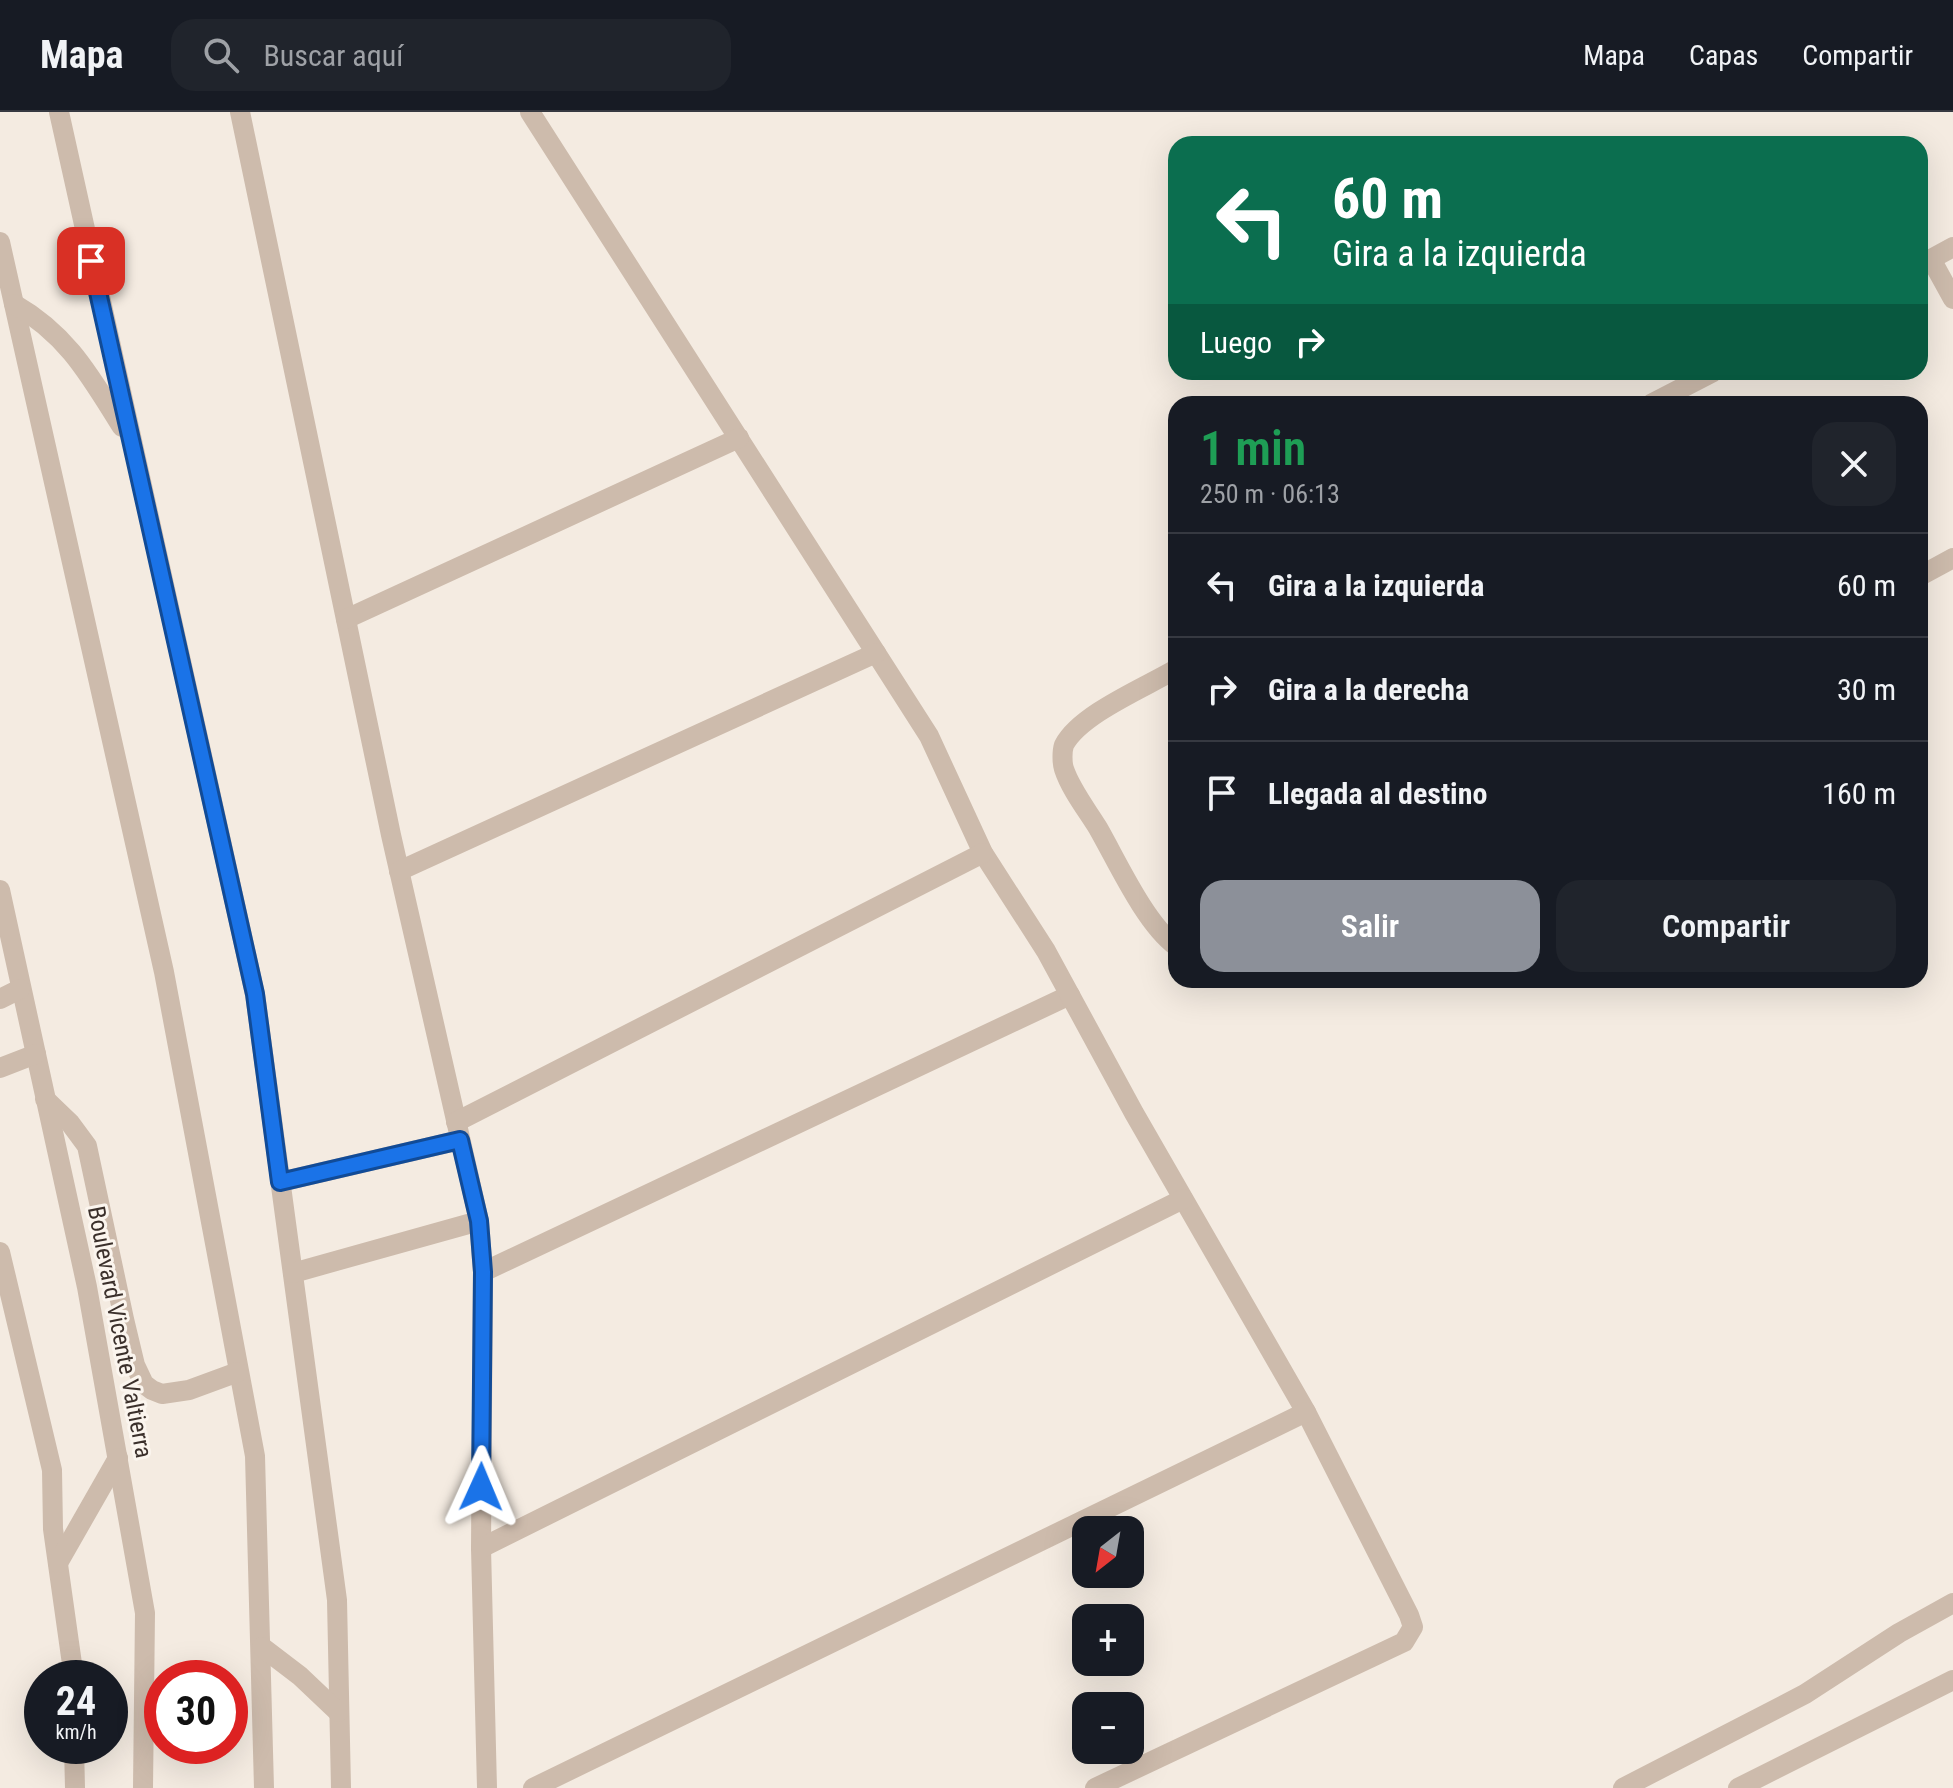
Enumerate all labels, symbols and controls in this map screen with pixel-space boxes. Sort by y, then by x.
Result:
search box [171,19,731,91]
text: Mapa [40,33,123,77]
icon: search [199,33,243,77]
text: Buscar aquí [263,38,403,73]
text: Mapa [1583,39,1645,72]
text: Capas [1689,39,1758,72]
text: Compartir [1802,39,1913,72]
text: 60 m [1332,166,1443,232]
icon: left [1200,168,1304,272]
pin [57,227,125,295]
text: Gira a la izquierda [1332,233,1587,275]
icon: arrive [69,239,113,283]
icon: right [1288,320,1332,364]
text: Luego [1200,325,1272,360]
text: 1 min [1200,420,1306,477]
button: close [1812,422,1896,506]
text: 250 m · 06:13 [1200,479,1340,509]
icon: left [1200,563,1244,607]
text: Gira a la izquierda [1268,568,1484,603]
text: 60 m [1837,568,1896,603]
icon: right [1200,667,1244,711]
text: Gira a la derecha [1268,672,1469,707]
text: 30 m [1837,672,1896,707]
icon: arrive [1200,771,1244,815]
text: Llegada al destino [1268,776,1487,811]
text: 160 m [1822,776,1896,811]
button: Salir [1200,880,1540,972]
button: Compartir [1556,880,1896,972]
street label: Boulevard Vicente Valtierra [82,1204,158,1460]
position arrow [439,1445,523,1529]
north arrow [1072,1516,1144,1588]
map controls [1072,1516,1144,1764]
button: + [1072,1604,1144,1676]
speed limit sign: 30 [144,1660,248,1764]
text: 24 [56,1678,96,1725]
button: − [1072,1692,1144,1764]
text: km/h [55,1720,97,1744]

